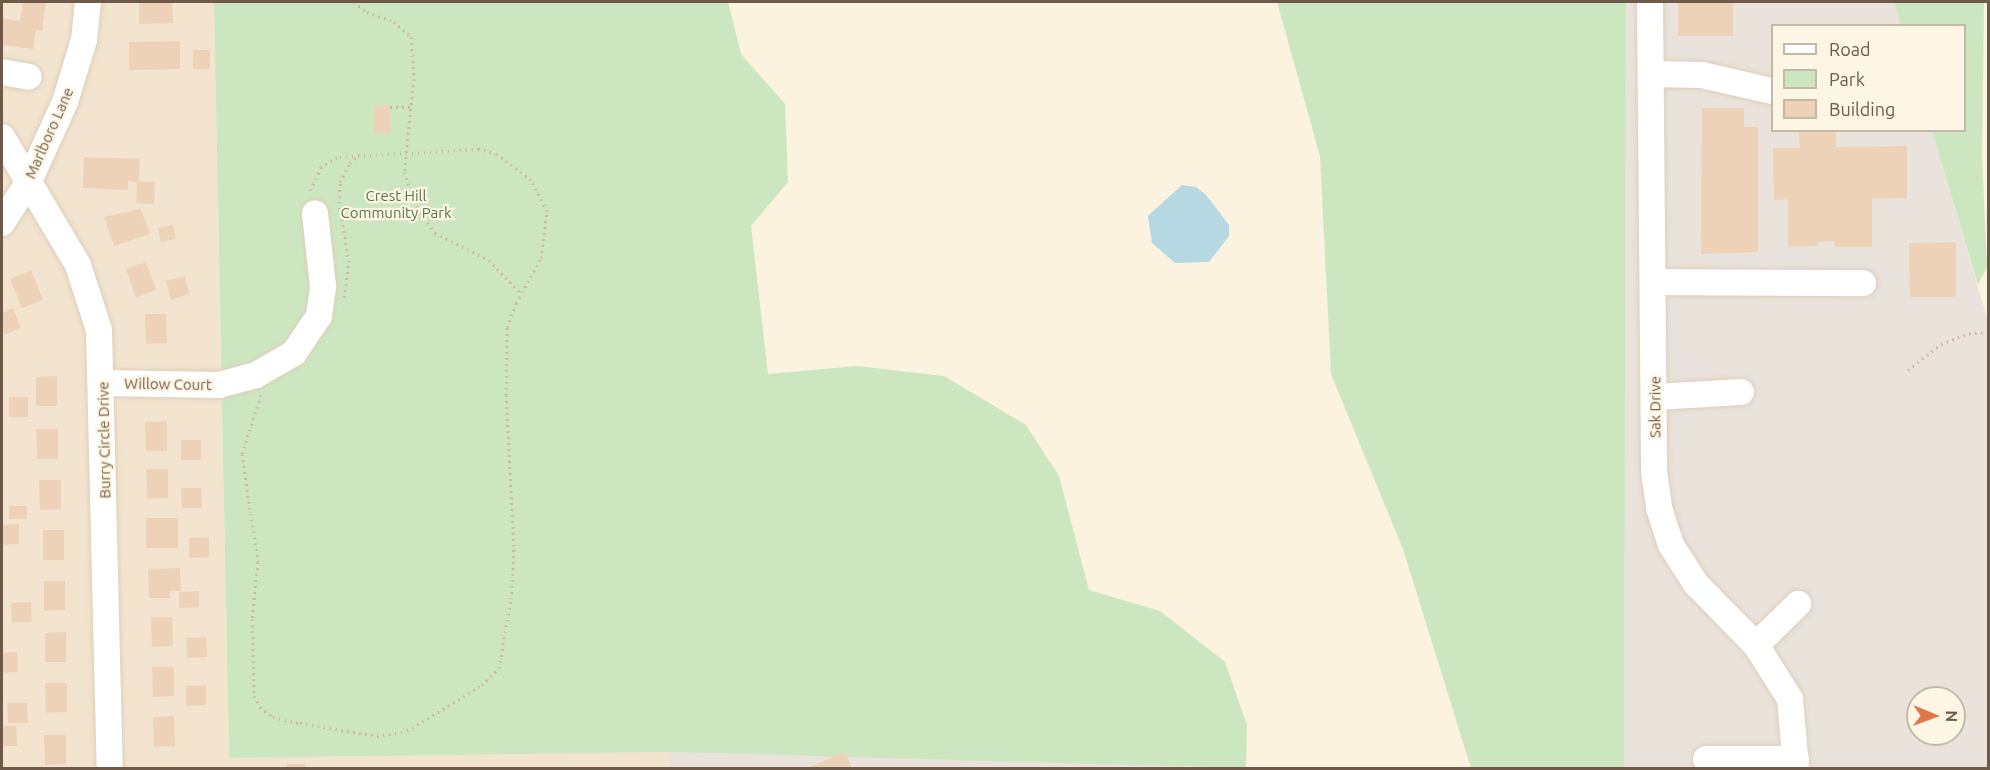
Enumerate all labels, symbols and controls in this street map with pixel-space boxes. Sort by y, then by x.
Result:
legend [1771,24,1966,132]
text: Road [1829,39,1871,59]
text: Park [1829,69,1865,89]
street label: Marlboro Lane [21,85,77,181]
text: Building [1829,99,1895,119]
park label: Crest Hill Community Park [341,186,451,221]
street label: Willow Court [124,374,212,394]
street label: Sak Drive [1646,376,1664,438]
street label: Burry Circle Drive [94,381,114,499]
north arrow [1906,686,1966,746]
text: N [1943,710,1961,722]

